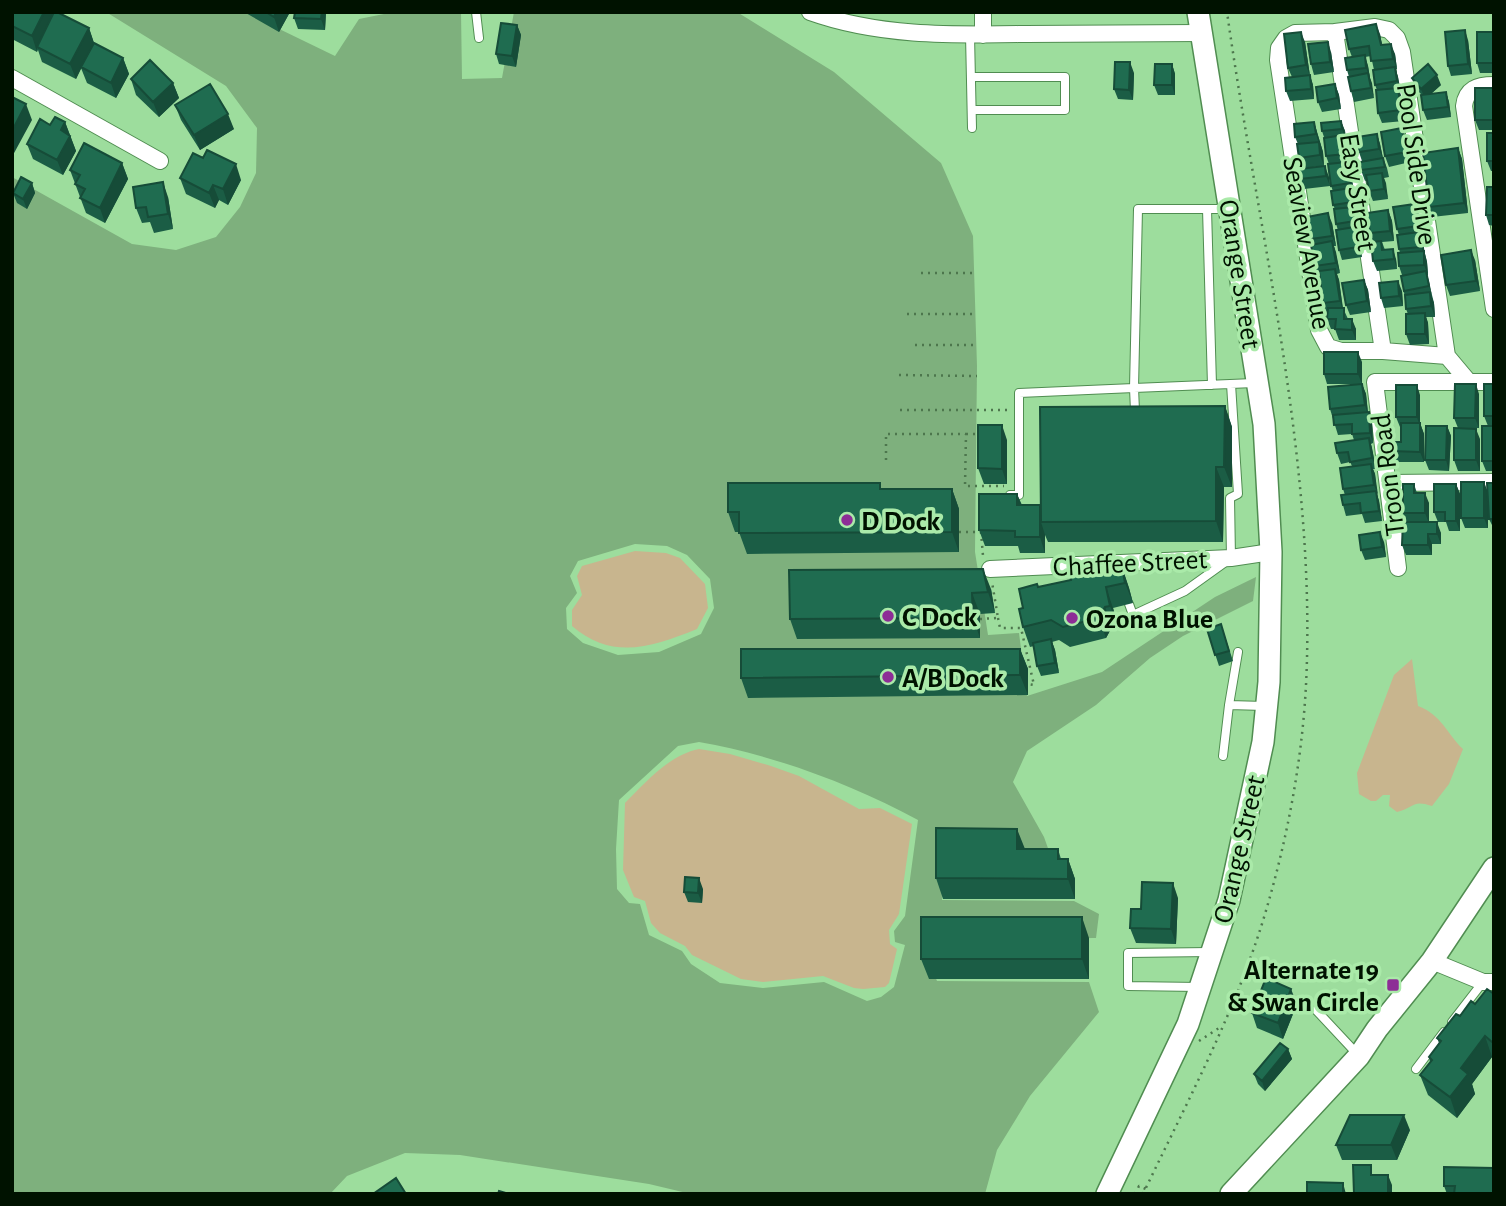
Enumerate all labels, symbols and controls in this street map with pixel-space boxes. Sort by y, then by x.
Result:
street label: Pool Side Drive [1391,82,1441,247]
street label: Easy Street [1334,131,1380,253]
street label: Seaview Avenue [1277,155,1335,332]
street label: Orange Street [1213,198,1265,351]
street label: Troon Road [1368,412,1410,537]
place label: D Dock [861,508,940,536]
marker: D Dock [839,512,855,528]
street label: Chaffee Street [1052,546,1208,582]
place label: C Dock [902,604,977,632]
place label: Ozona Blue [1086,606,1213,634]
marker: C Dock [880,608,896,624]
marker: Ozona Blue [1064,610,1080,626]
place label: A/B Dock [902,665,1004,693]
marker: A/B Dock [880,669,896,685]
street label: Orange Street [1209,773,1271,926]
place label: Alternate 19 & Swan Circle [1227,957,1379,1017]
marker: Alternate 19 & Swan Circle [1385,977,1401,993]

